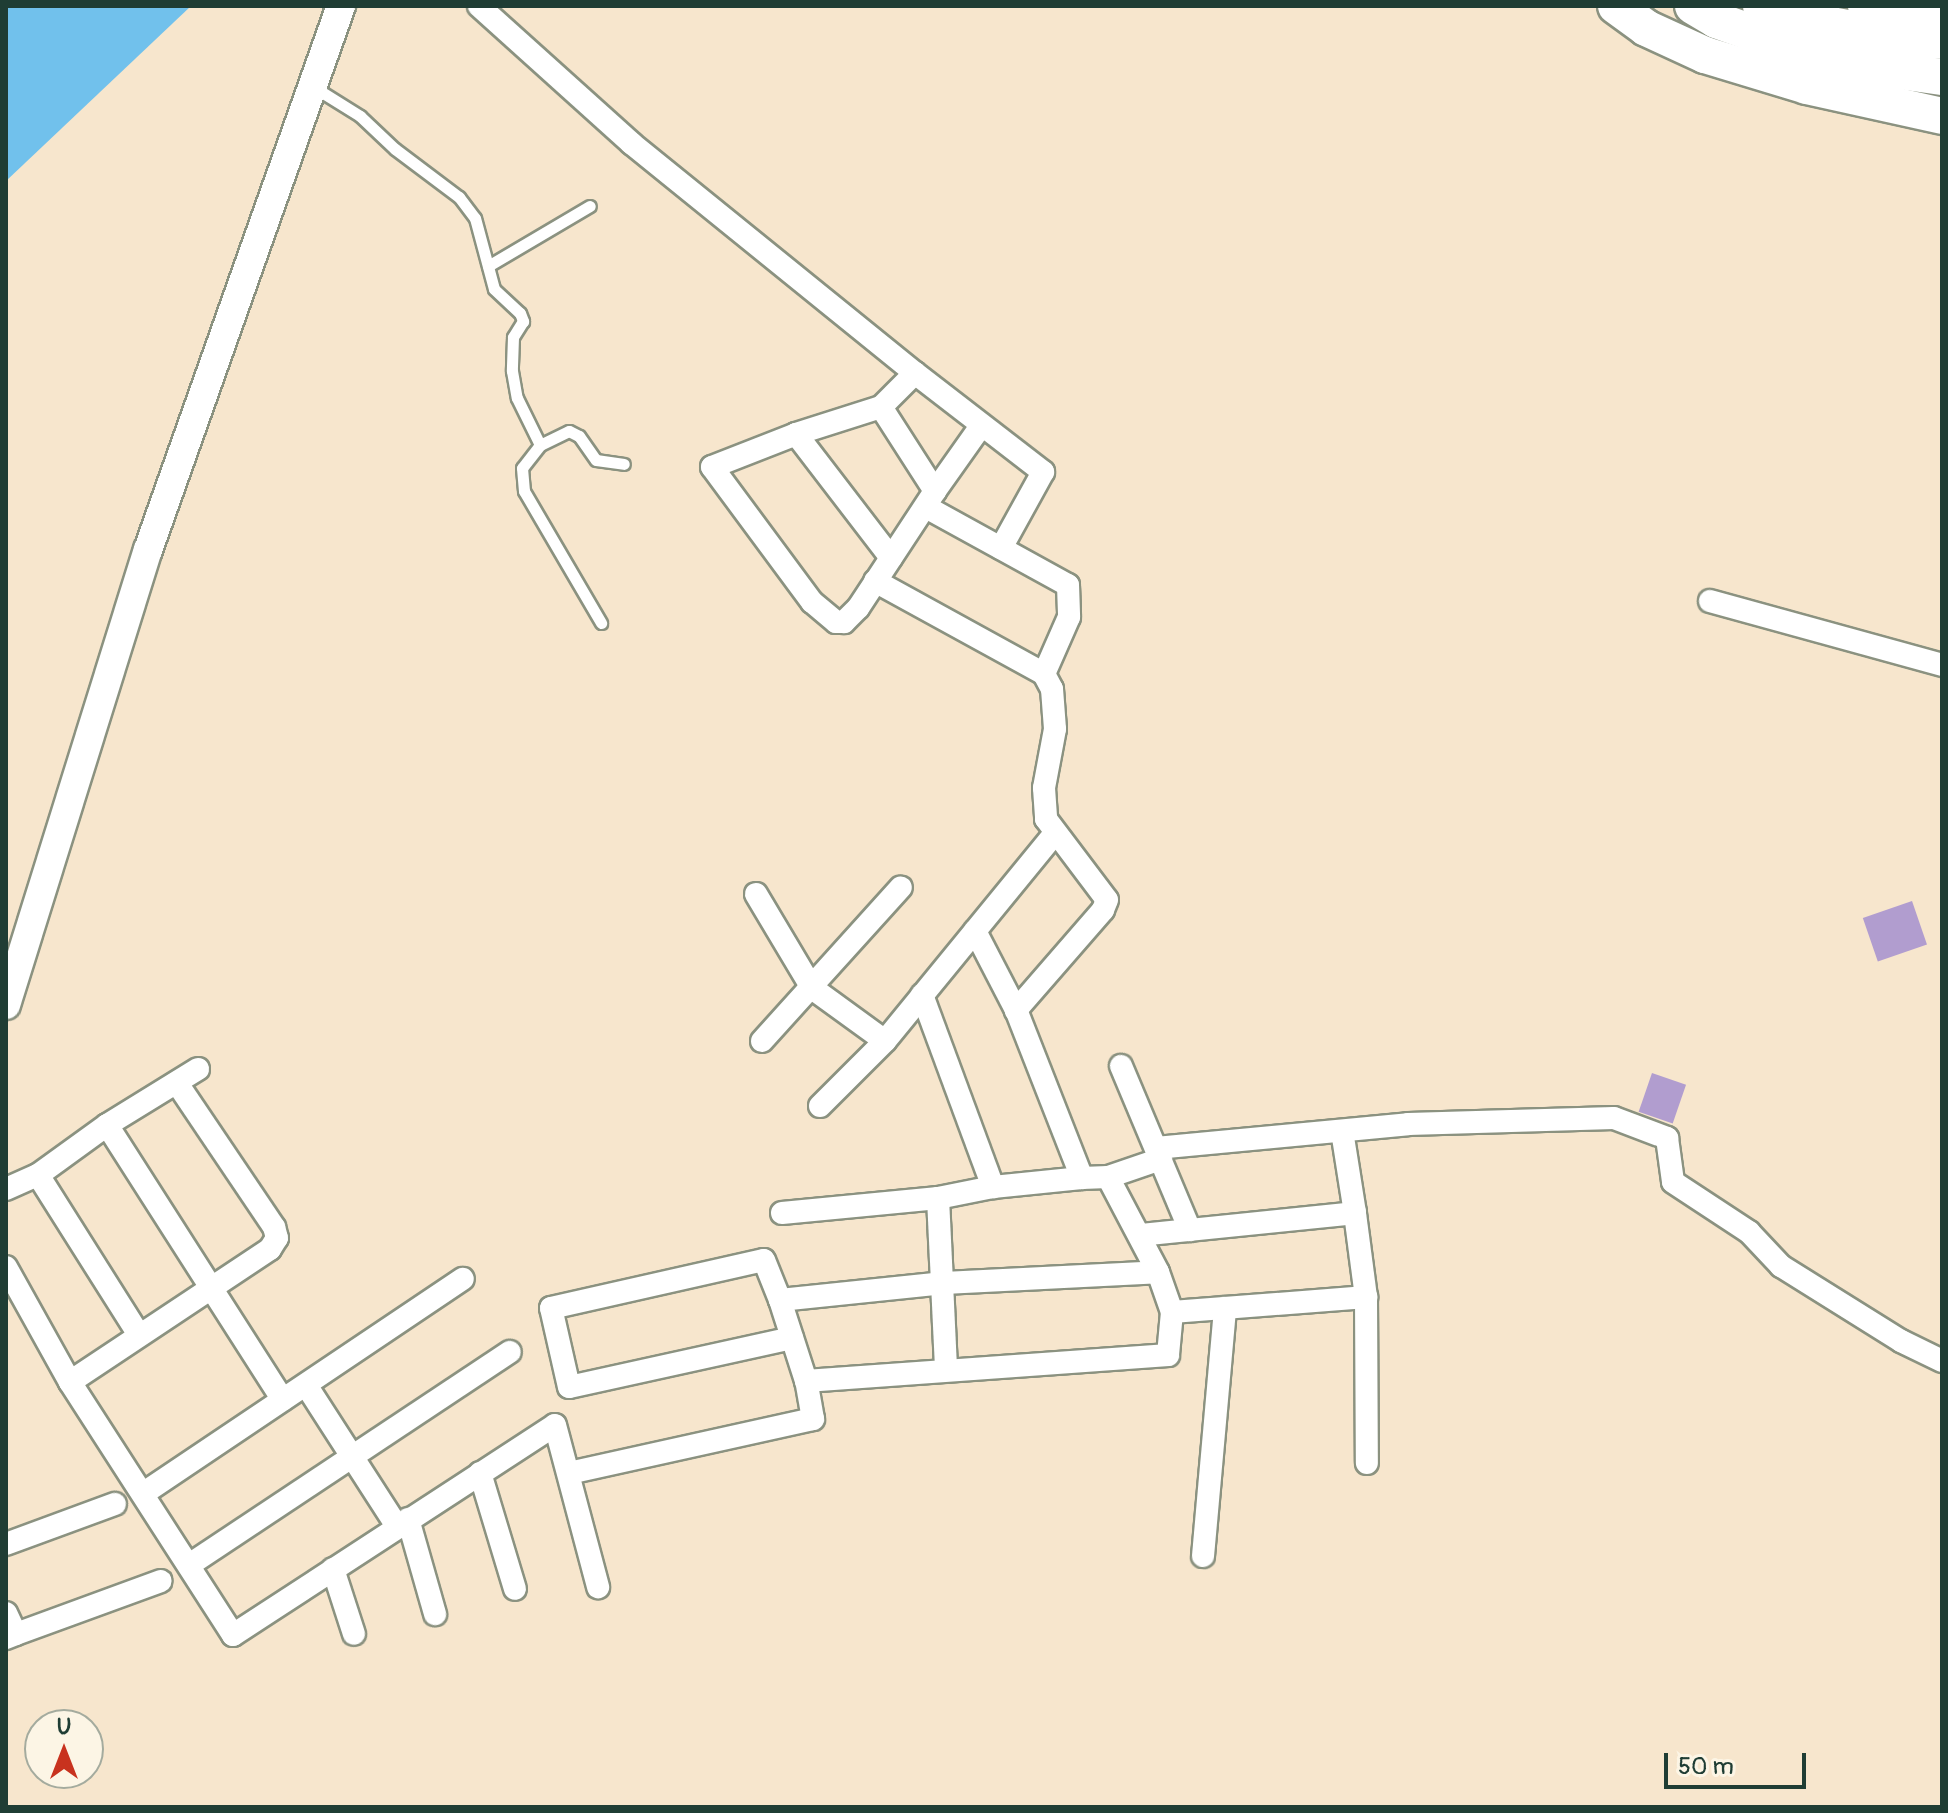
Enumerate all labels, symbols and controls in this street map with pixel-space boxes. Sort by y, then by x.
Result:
north arrow [24,1709,104,1789]
text: U [57,1713,71,1741]
scale bar [1668,1737,1810,1787]
text: 50 m [1678,1752,1734,1781]

